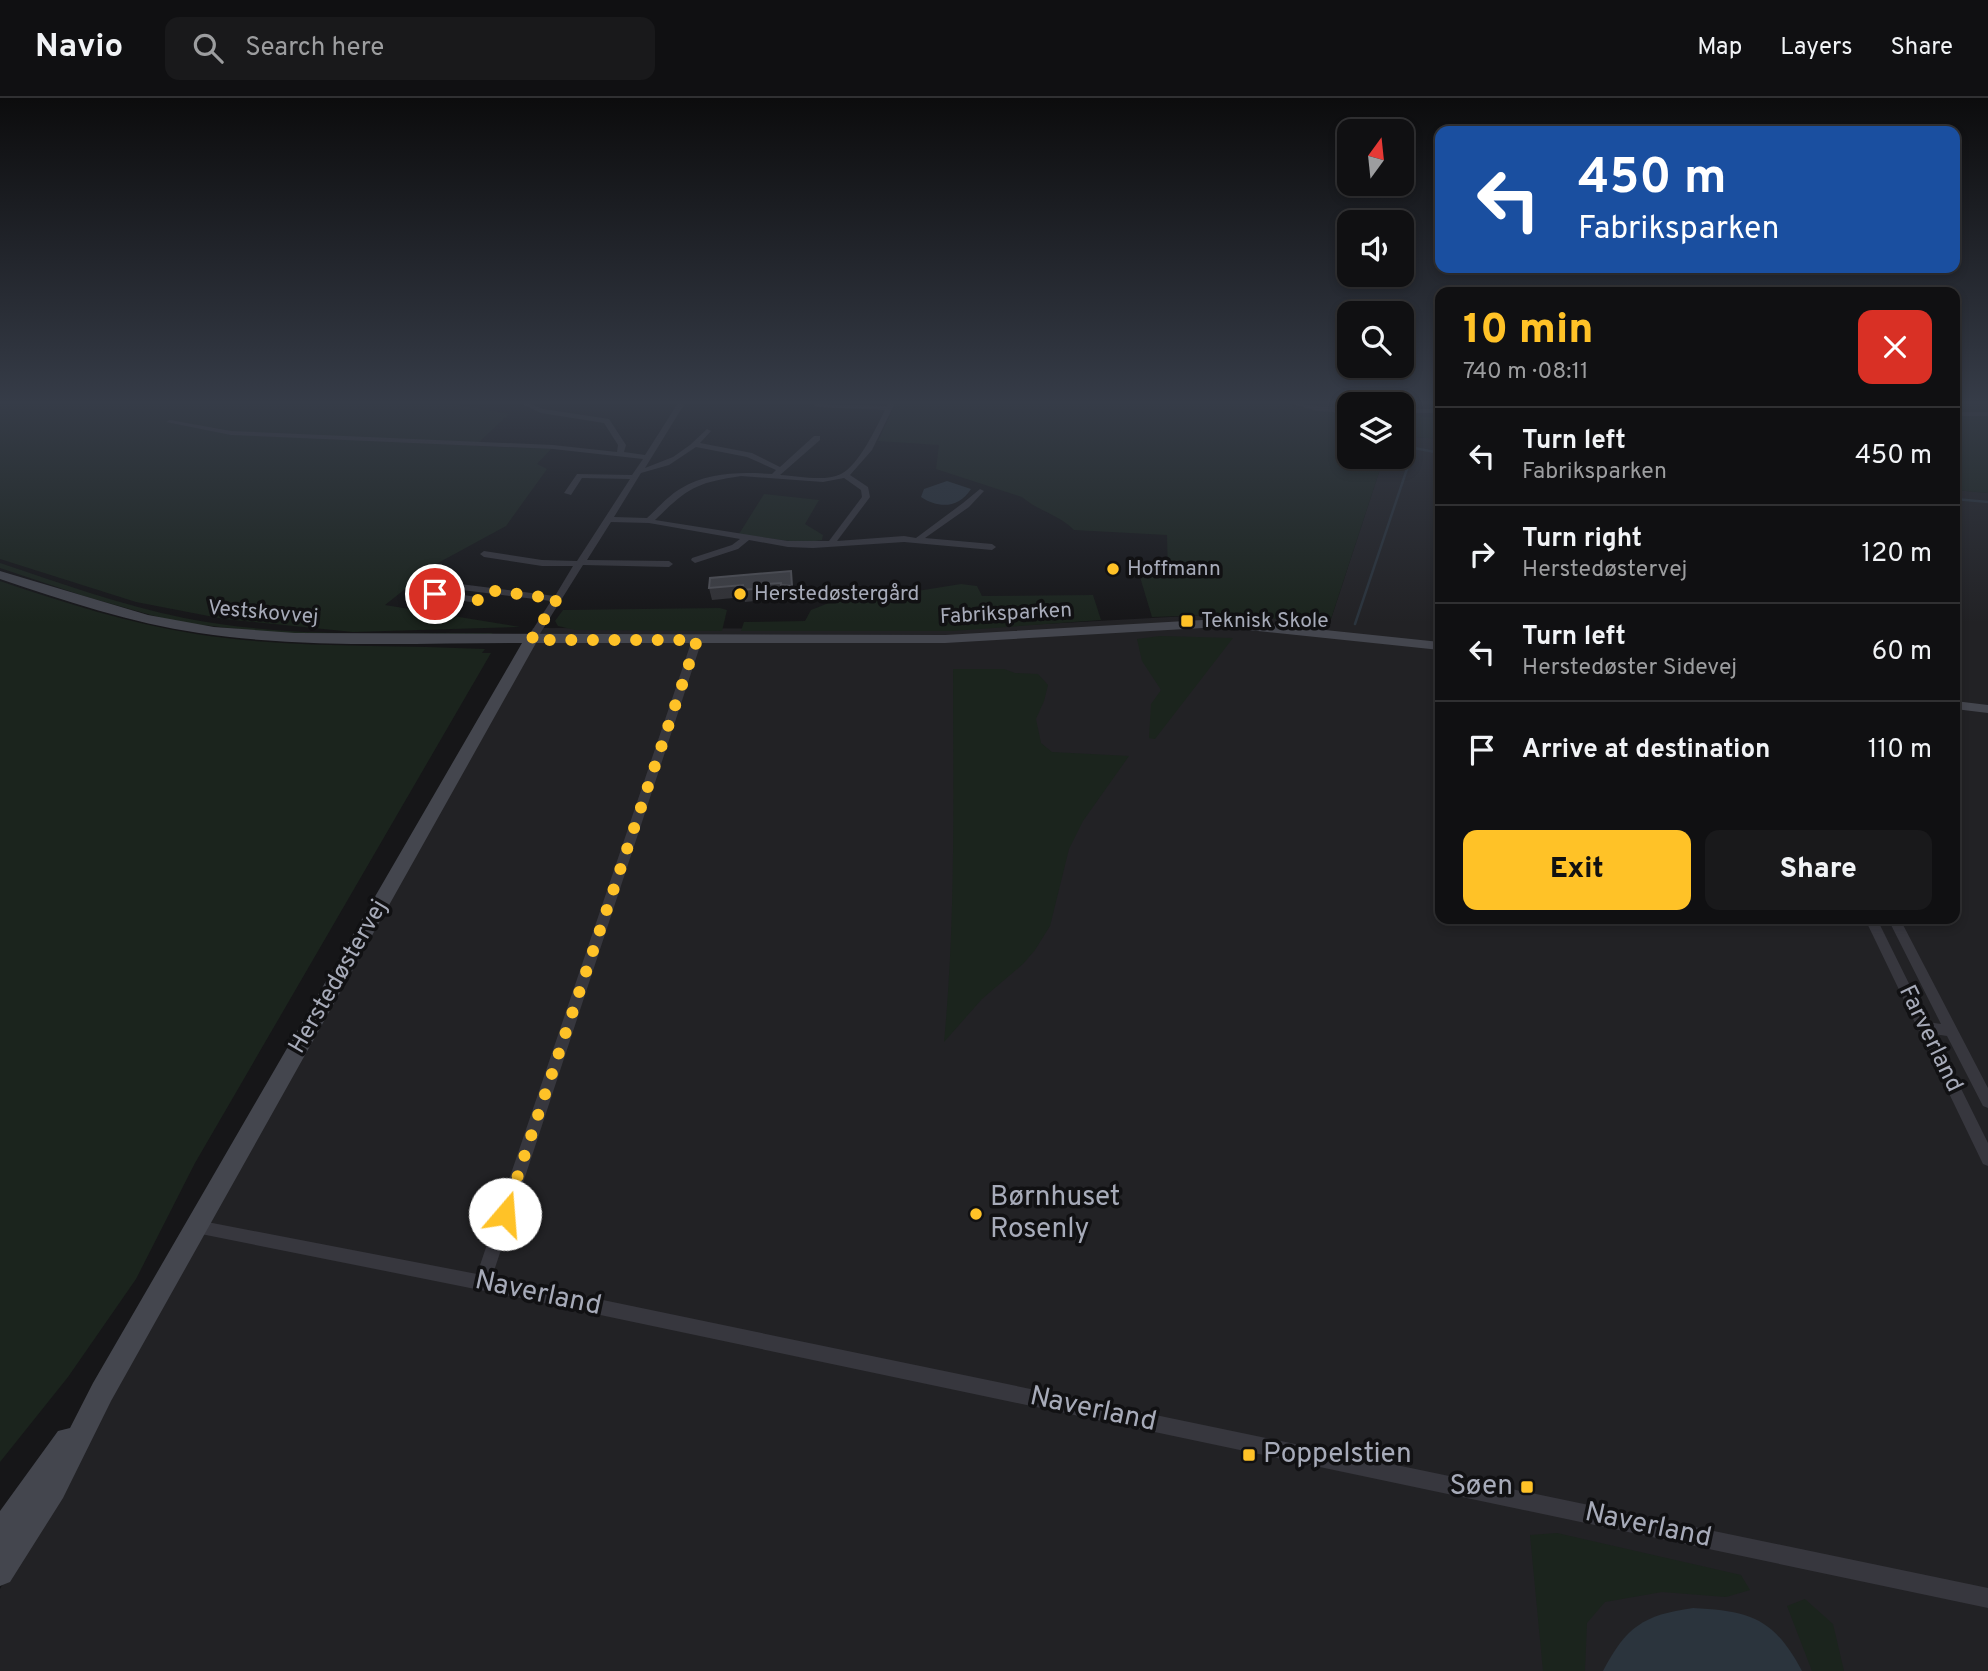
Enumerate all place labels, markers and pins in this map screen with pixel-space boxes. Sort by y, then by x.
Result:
place label: Hoffmann [1127,556,1221,583]
marker: Hoffmann [1105,561,1121,577]
pin [405,564,465,624]
place label: Herstedøstergård [754,581,919,608]
marker: Herstedøstergård [732,586,748,602]
place label: Teknisk Skole [1201,608,1329,635]
marker: Teknisk Skole [1179,613,1195,629]
place label: Børnhuset Rosenly [990,1180,1120,1248]
marker: Børnhuset Rosenly [968,1206,984,1222]
place label: Poppelstien [1263,1437,1412,1473]
marker: Poppelstien [1241,1447,1257,1463]
place label: Søen [1450,1469,1513,1505]
marker: Søen [1519,1479,1535,1495]

